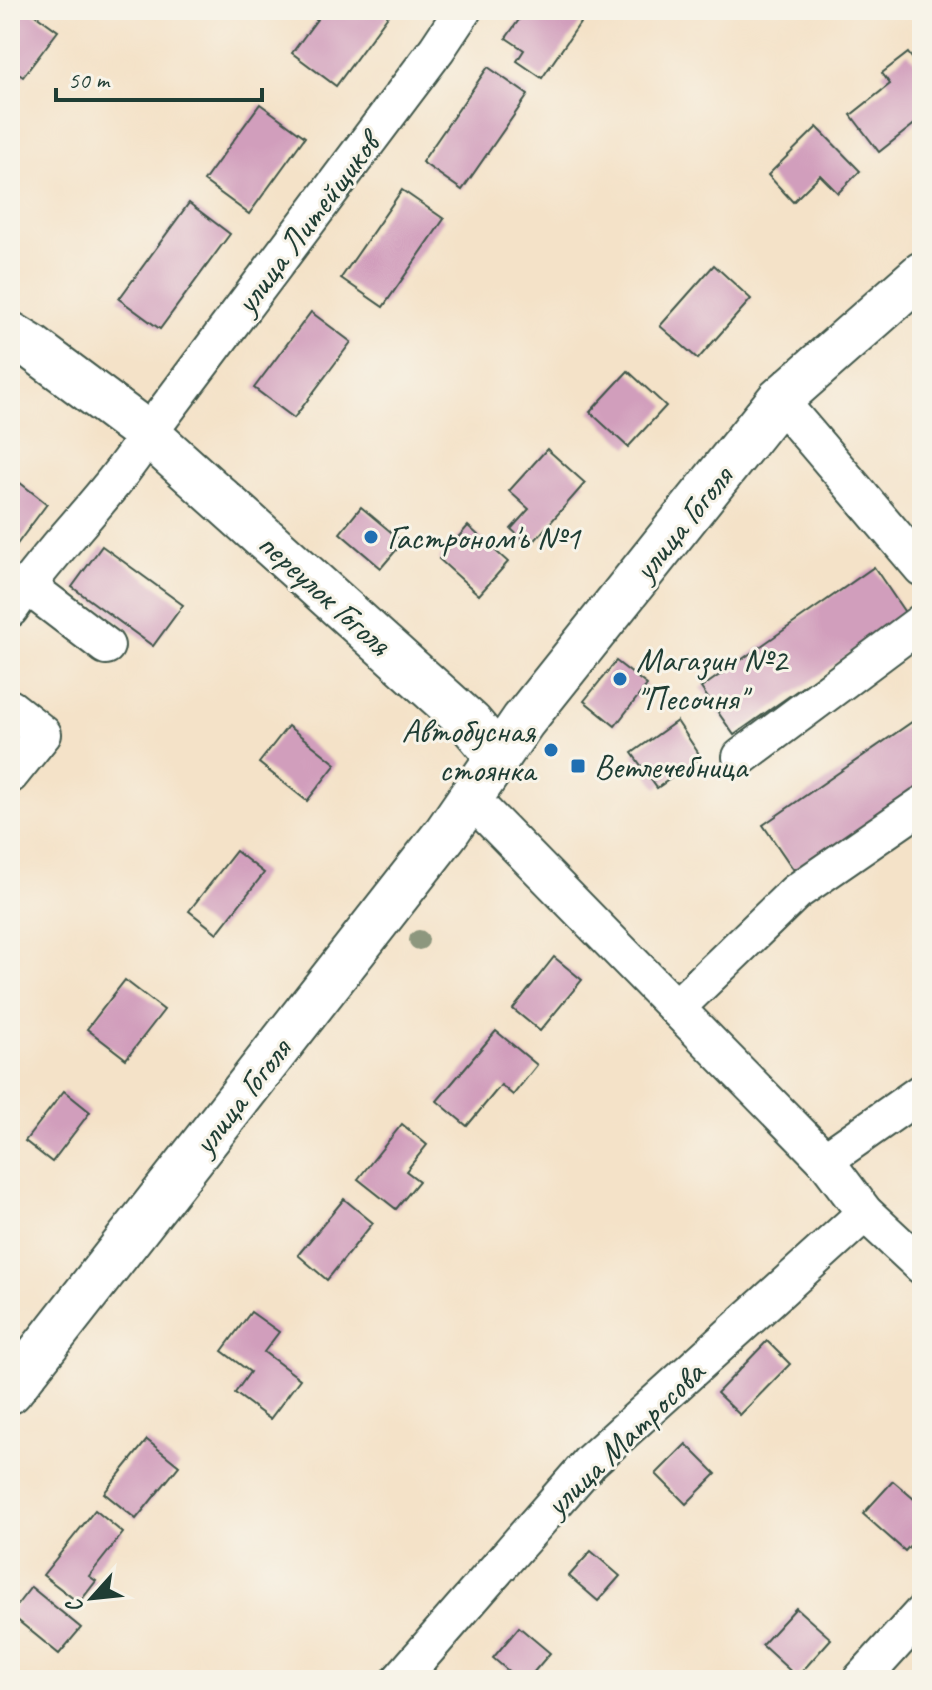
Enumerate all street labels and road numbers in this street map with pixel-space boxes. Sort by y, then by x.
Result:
street label: улица Литейщиков [223,119,392,324]
street label: улица Гоголя [622,455,743,591]
street label: переулок Гоголя [249,522,402,666]
street label: улица Гоголя [181,1028,302,1165]
street label: улица Матросова [534,1350,715,1527]

